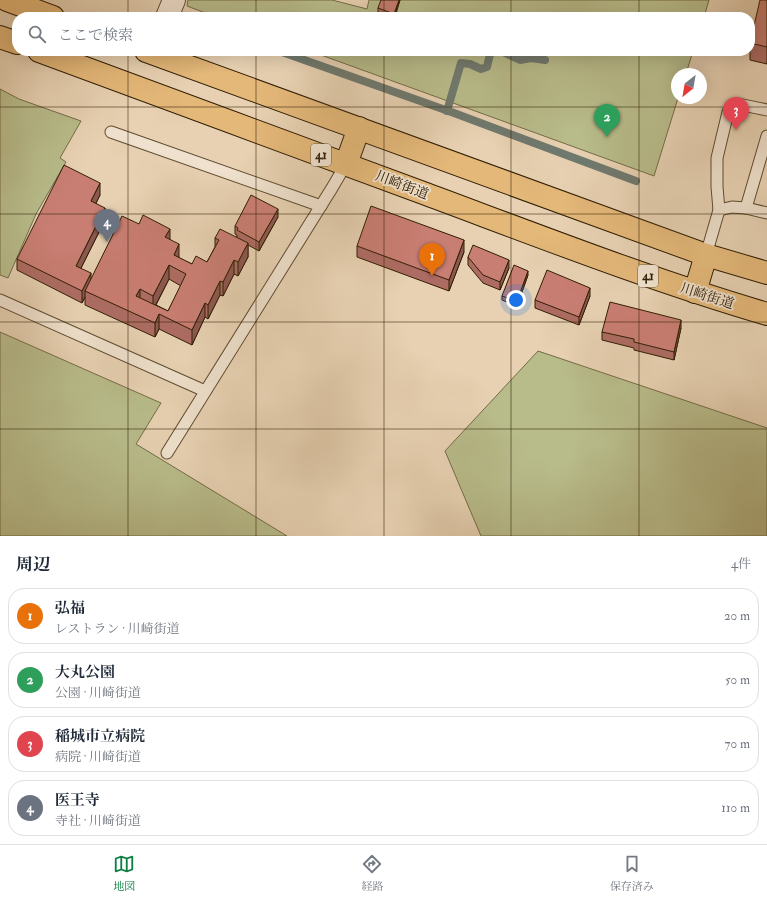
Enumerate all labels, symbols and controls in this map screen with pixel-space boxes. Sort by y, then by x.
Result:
search box [12,12,755,56]
icon: search [26,23,48,45]
text: ここで検索 [58,26,133,45]
north arrow [671,68,707,104]
pin: 3 [723,97,749,130]
pin: 2 [594,104,620,137]
road number: 41 [311,144,331,166]
street label: 川崎街道 [373,167,431,203]
pin: 4 [94,209,120,242]
pin: 1 [419,243,445,276]
road number: 41 [638,265,658,287]
street label: 川崎街道 [678,279,736,313]
your location [506,290,526,310]
text: 周辺 [16,554,50,575]
text: 4件 [731,556,751,572]
text: 弘福 [55,599,85,618]
text: 1 [28,608,32,624]
text: 20 m [724,608,750,624]
text: レストラン · 川崎街道 [55,621,180,637]
text: 大丸公園 [55,663,115,682]
text: 2 [27,672,33,688]
text: 50 m [725,672,750,688]
text: 公園 · 川崎街道 [55,685,141,701]
text: 稲城市立病院 [55,727,145,746]
text: 3 [28,736,33,752]
text: 70 m [725,736,750,752]
text: 病院 · 川崎街道 [55,749,141,765]
text: 医王寺 [55,791,100,810]
text: 4 [26,800,34,816]
text: 110 m [721,800,750,816]
text: 寺社 · 川崎街道 [55,813,141,829]
tab: 地図 [113,853,135,893]
tab: 経路 [361,853,383,893]
tab: 保存済み [610,853,654,893]

